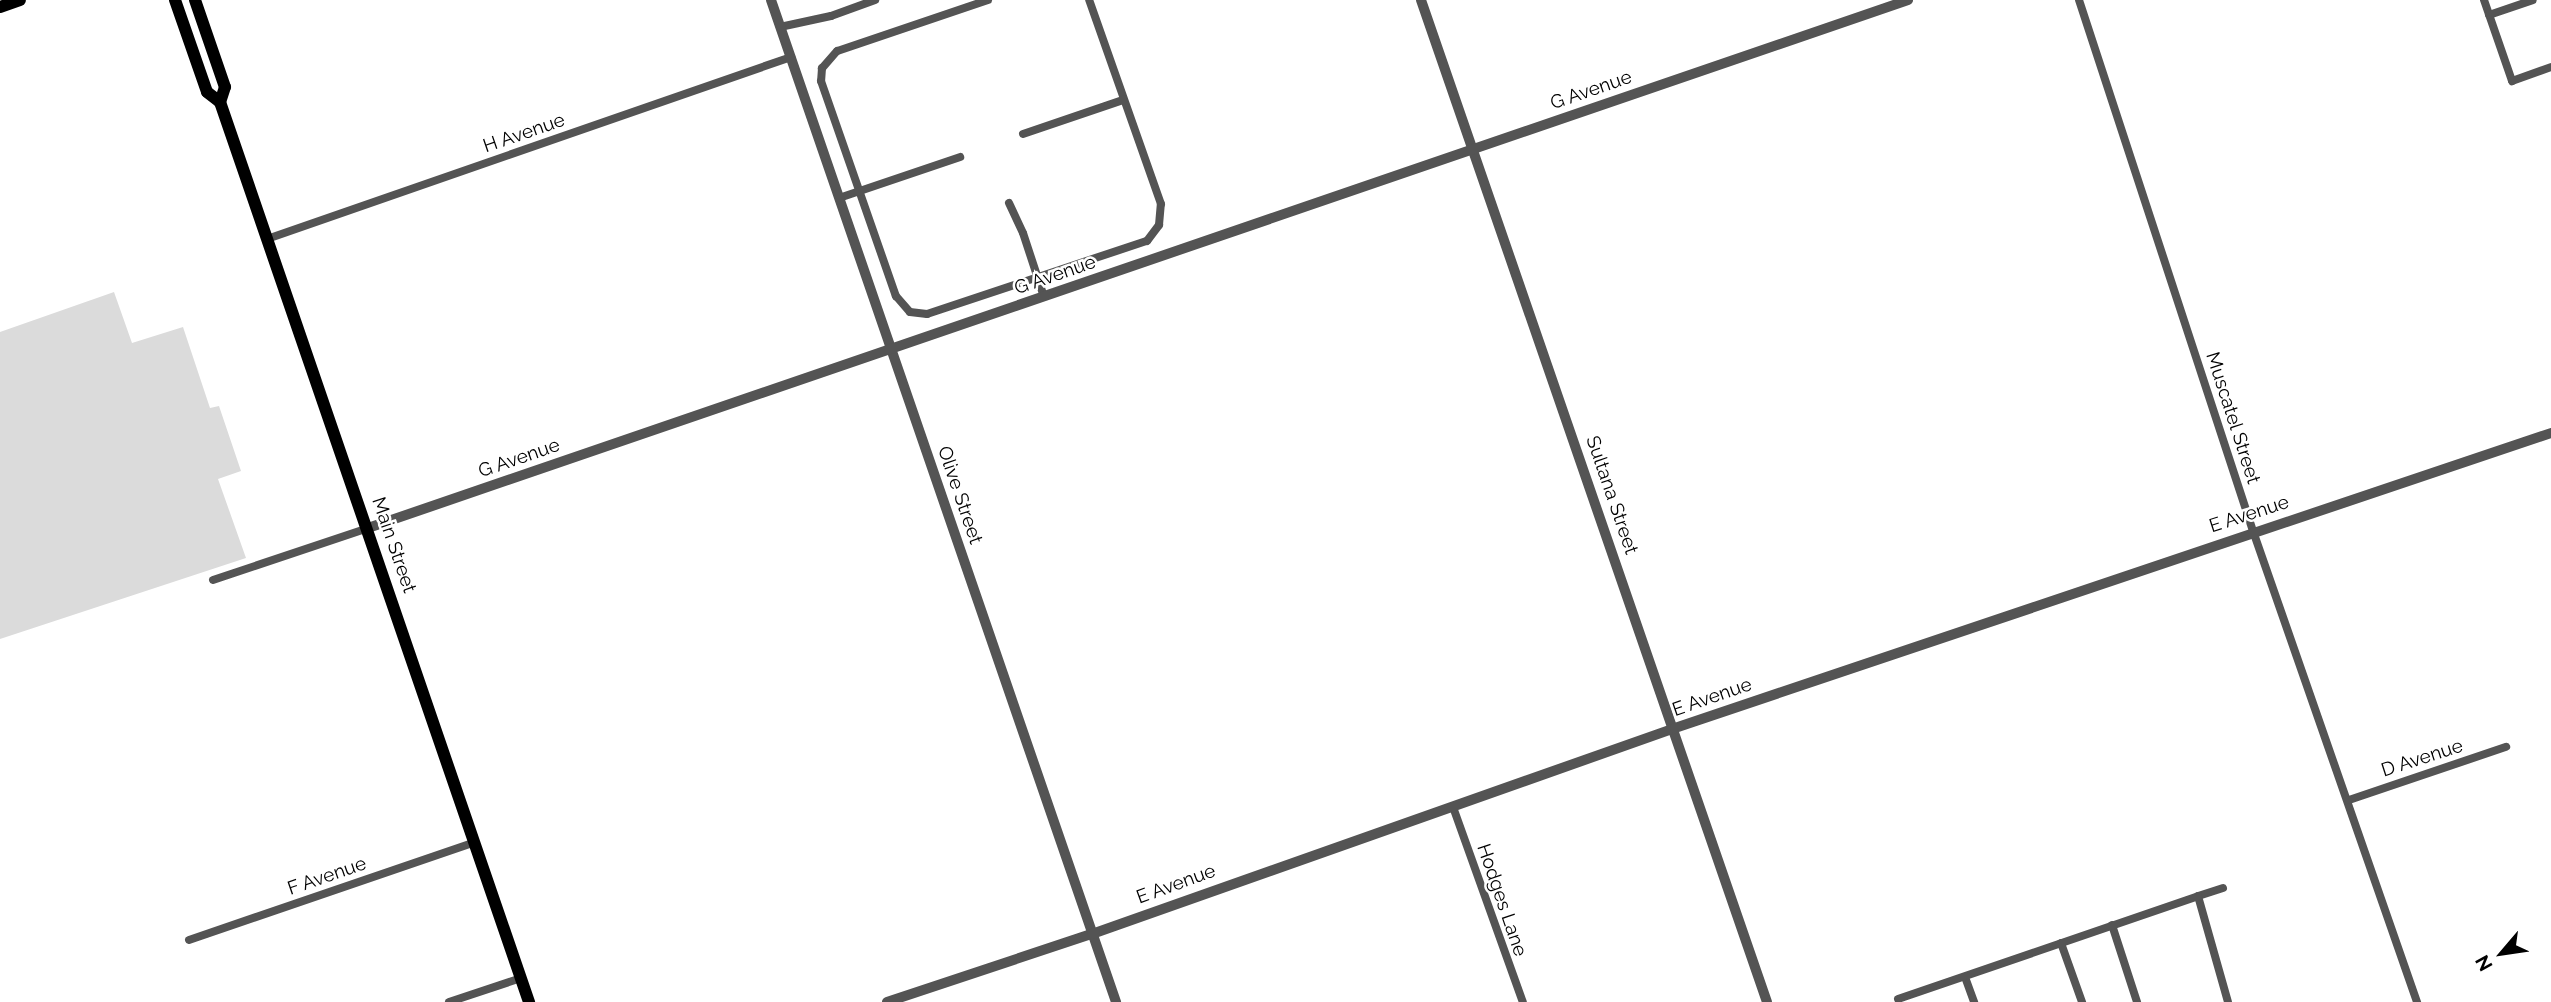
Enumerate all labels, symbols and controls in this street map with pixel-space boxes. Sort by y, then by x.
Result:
street label: G Avenue [1547,65,1635,115]
street label: H Avenue [480,108,568,158]
street label: G Avenue [1011,250,1099,300]
street label: Muscatel Street [2201,349,2265,487]
street label: G Avenue [475,433,563,483]
street label: Sultana Street [1581,433,1643,557]
street label: Olive Street [933,443,987,547]
street label: E Avenue [2206,490,2292,538]
street label: Main Street [367,494,421,596]
street label: E Avenue [1669,673,1755,721]
street label: D Avenue [2378,734,2466,782]
street label: Hodges Lane [1472,841,1532,959]
street label: F Avenue [284,852,370,900]
street label: E Avenue [1133,859,1219,909]
north arrow [2467,918,2537,988]
text: N [2470,952,2497,975]

